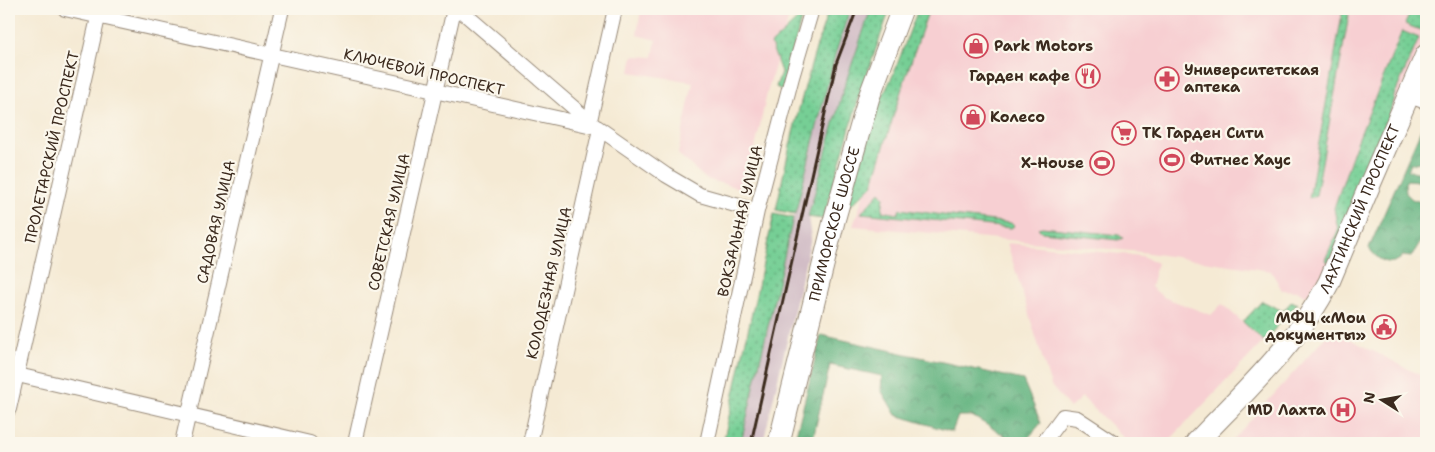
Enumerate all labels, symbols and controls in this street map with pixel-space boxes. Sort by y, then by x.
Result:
shop icon: Park Motors [963,33,989,59]
place label: Park Motors [994,36,1093,56]
street label: КЛЮЧЕВОЙ ПРОСПЕКТ [342,43,507,100]
street label: ПРОЛЕТАРСКИЙ ПРОСПЕКТ [19,49,84,245]
place label: Университетская аптека [1184,60,1319,97]
restaurant icon: Гарден кафе [1075,63,1101,89]
place label: Гарден кафе [969,66,1070,86]
pharmacy icon: Университетская аптека [1154,66,1180,92]
shop icon: Колесо [960,104,986,130]
place label: Колесо [990,107,1045,127]
supermarket icon: ТК Гарден Сити [1111,120,1137,146]
street label: ЛАХТИНСКИЙ ПРОСПЕКТ [1315,121,1405,297]
place label: ТК Гарден Сити [1142,123,1265,143]
street label: ВОКЗАЛЬНАЯ УЛИЦА [713,143,767,299]
street label: ПРИМОРСКОЕ ШОССЕ [804,144,865,303]
sports icon: Фитнес Хаус [1159,147,1185,173]
sports icon: X-House [1089,150,1115,176]
place label: Фитнес Хаус [1190,150,1291,170]
street label: СОВЕТСКАЯ УЛИЦА [363,151,415,293]
place label: X-House [1021,153,1084,173]
street label: САДОВАЯ УЛИЦА [192,158,240,286]
street label: КОЛОДЕЗНАЯ УЛИЦА [522,205,576,361]
place label: МФЦ «Мои документы» [1265,308,1367,345]
public building icon: МФЦ «Мои документы» [1371,314,1397,340]
north arrow [1358,374,1408,424]
text: N [1359,390,1379,405]
hospital icon: MD Лахта [1330,397,1356,423]
place label: MD Лахта [1247,400,1327,420]

